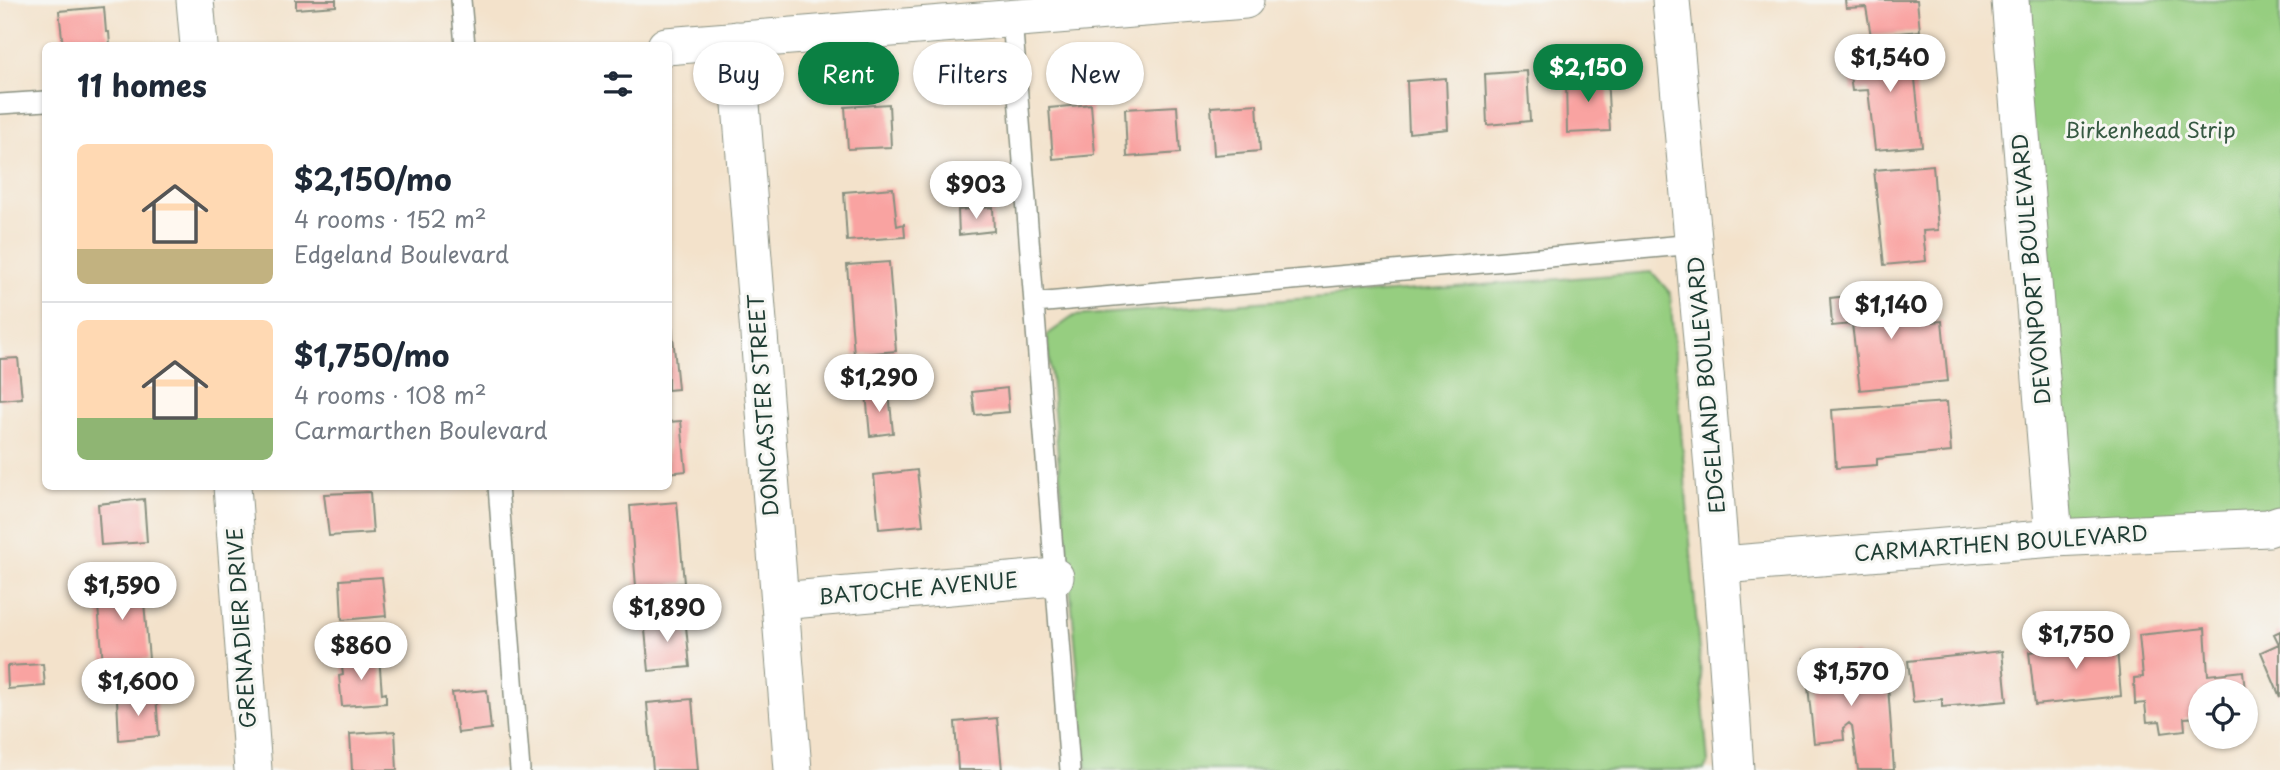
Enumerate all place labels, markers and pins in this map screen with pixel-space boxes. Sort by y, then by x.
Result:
pin: $1,540 [1833,34,1947,94]
pin: $2,150 [1531,44,1645,104]
pin: $903 [935,162,1017,221]
pin: $1,140 [1834,282,1948,341]
pin: $1,290 [822,354,936,414]
pin: $1,590 [65,562,179,622]
pin: $1,890 [610,584,724,644]
pin: $1,750 [2019,612,2133,671]
pin: $860 [320,622,402,682]
pin: $1,570 [1794,648,1908,708]
pin: $1,600 [81,658,195,718]

